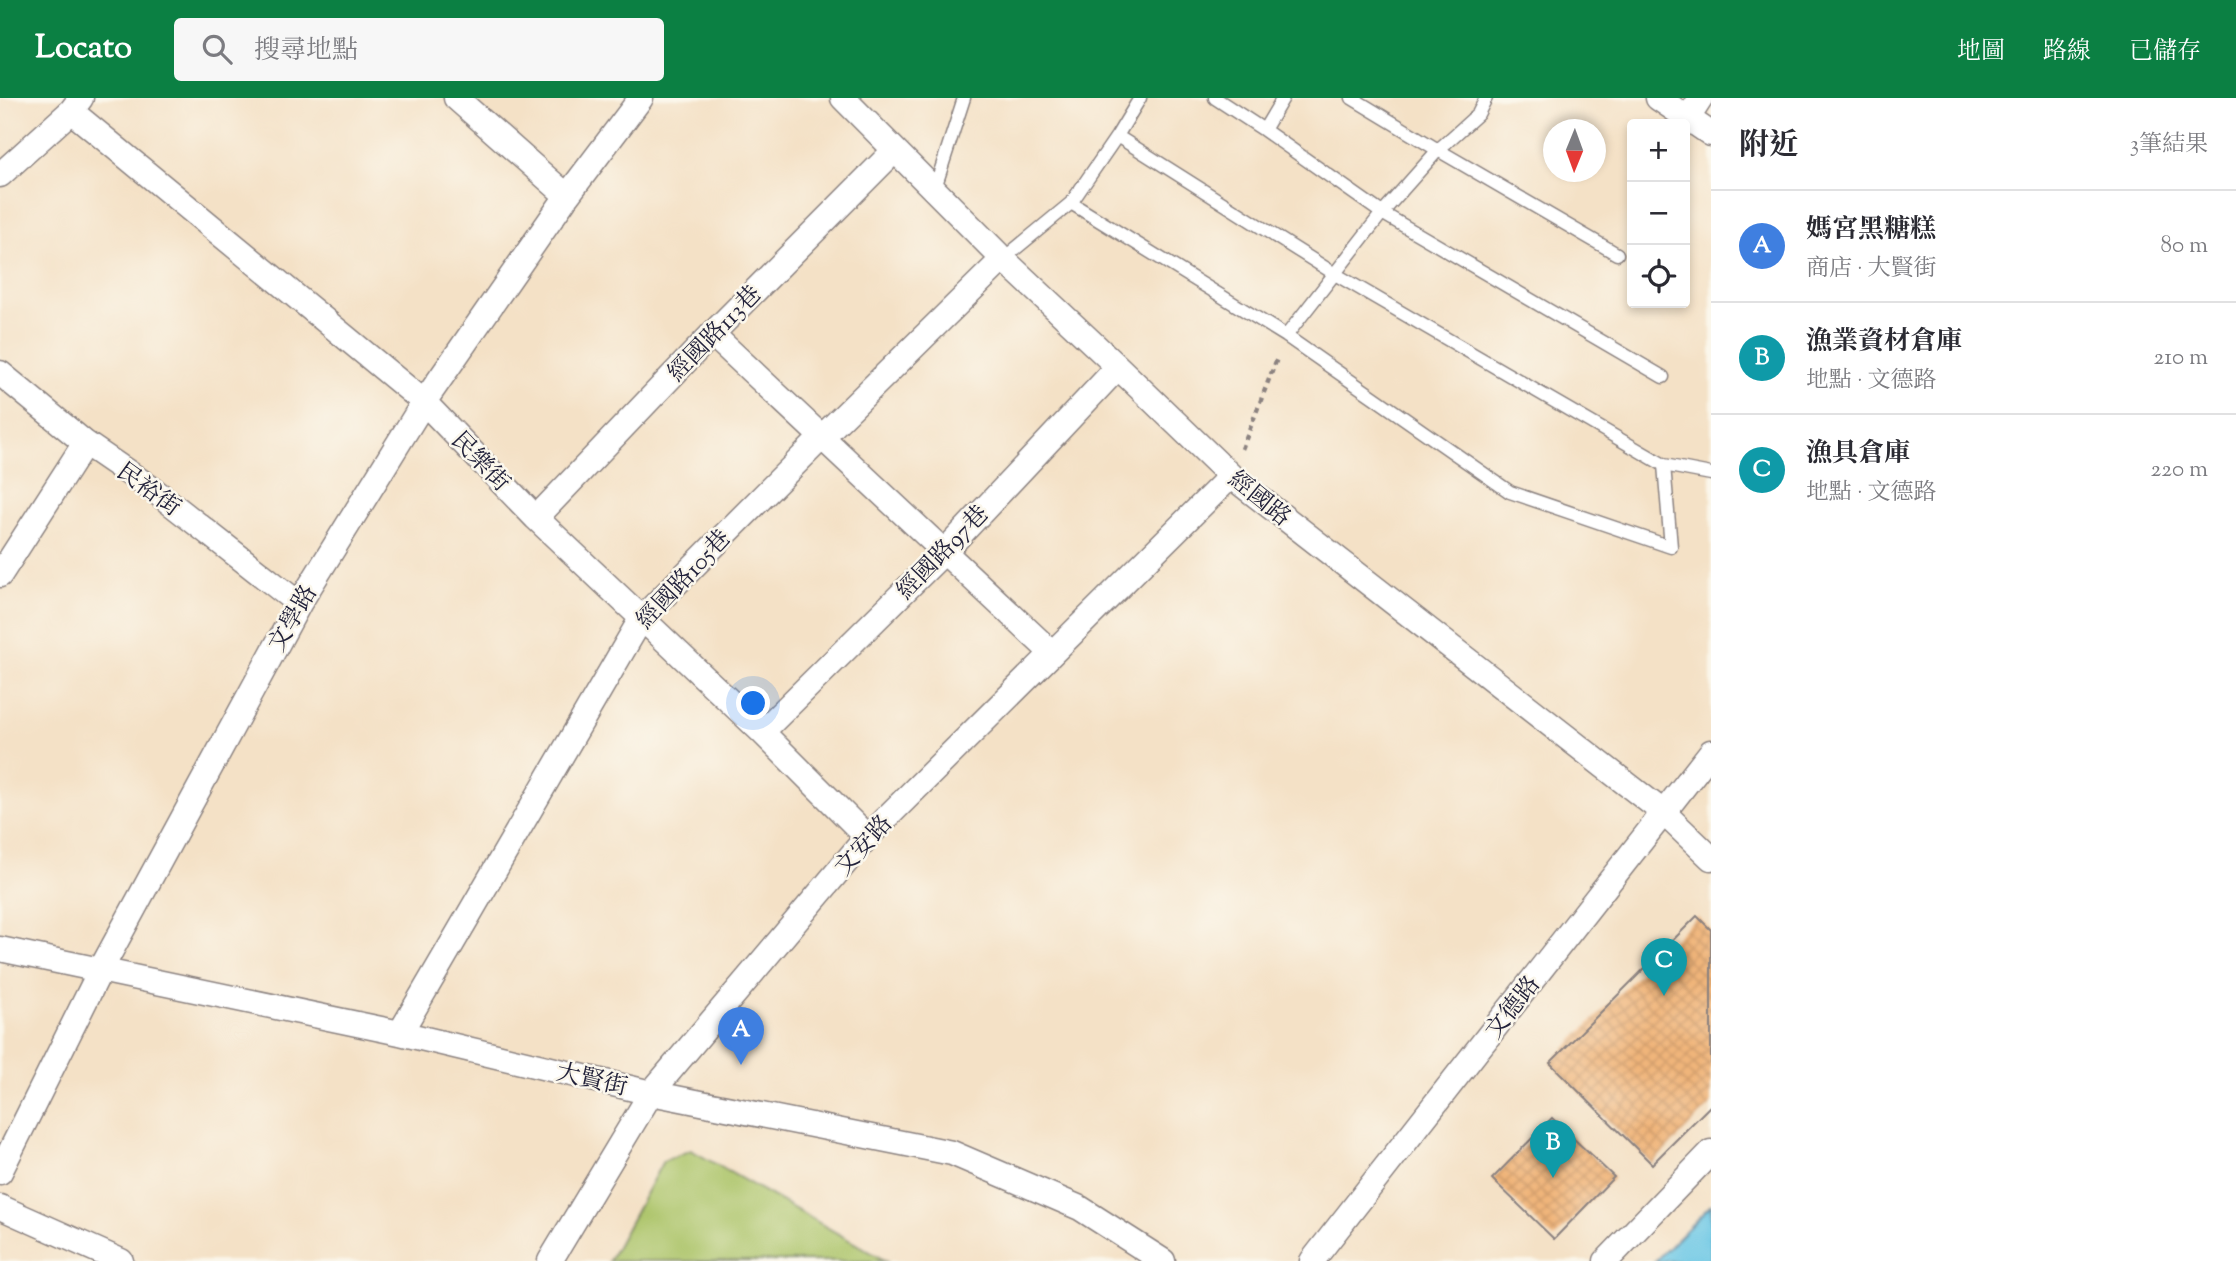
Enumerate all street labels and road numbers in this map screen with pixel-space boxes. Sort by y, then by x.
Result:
street label: 經國路113巷 [661,279,770,390]
street label: 民樂街 [442,425,517,500]
street label: 民裕街 [109,456,187,526]
street label: 經國路 [1220,464,1297,535]
street label: 經國路97巷 [890,499,997,608]
street label: 經國路105巷 [629,523,739,638]
street label: 文學路 [261,579,326,659]
street label: 文安路 [828,808,901,884]
street label: 文德路 [1478,969,1549,1047]
street label: 大賢街 [553,1056,630,1106]

